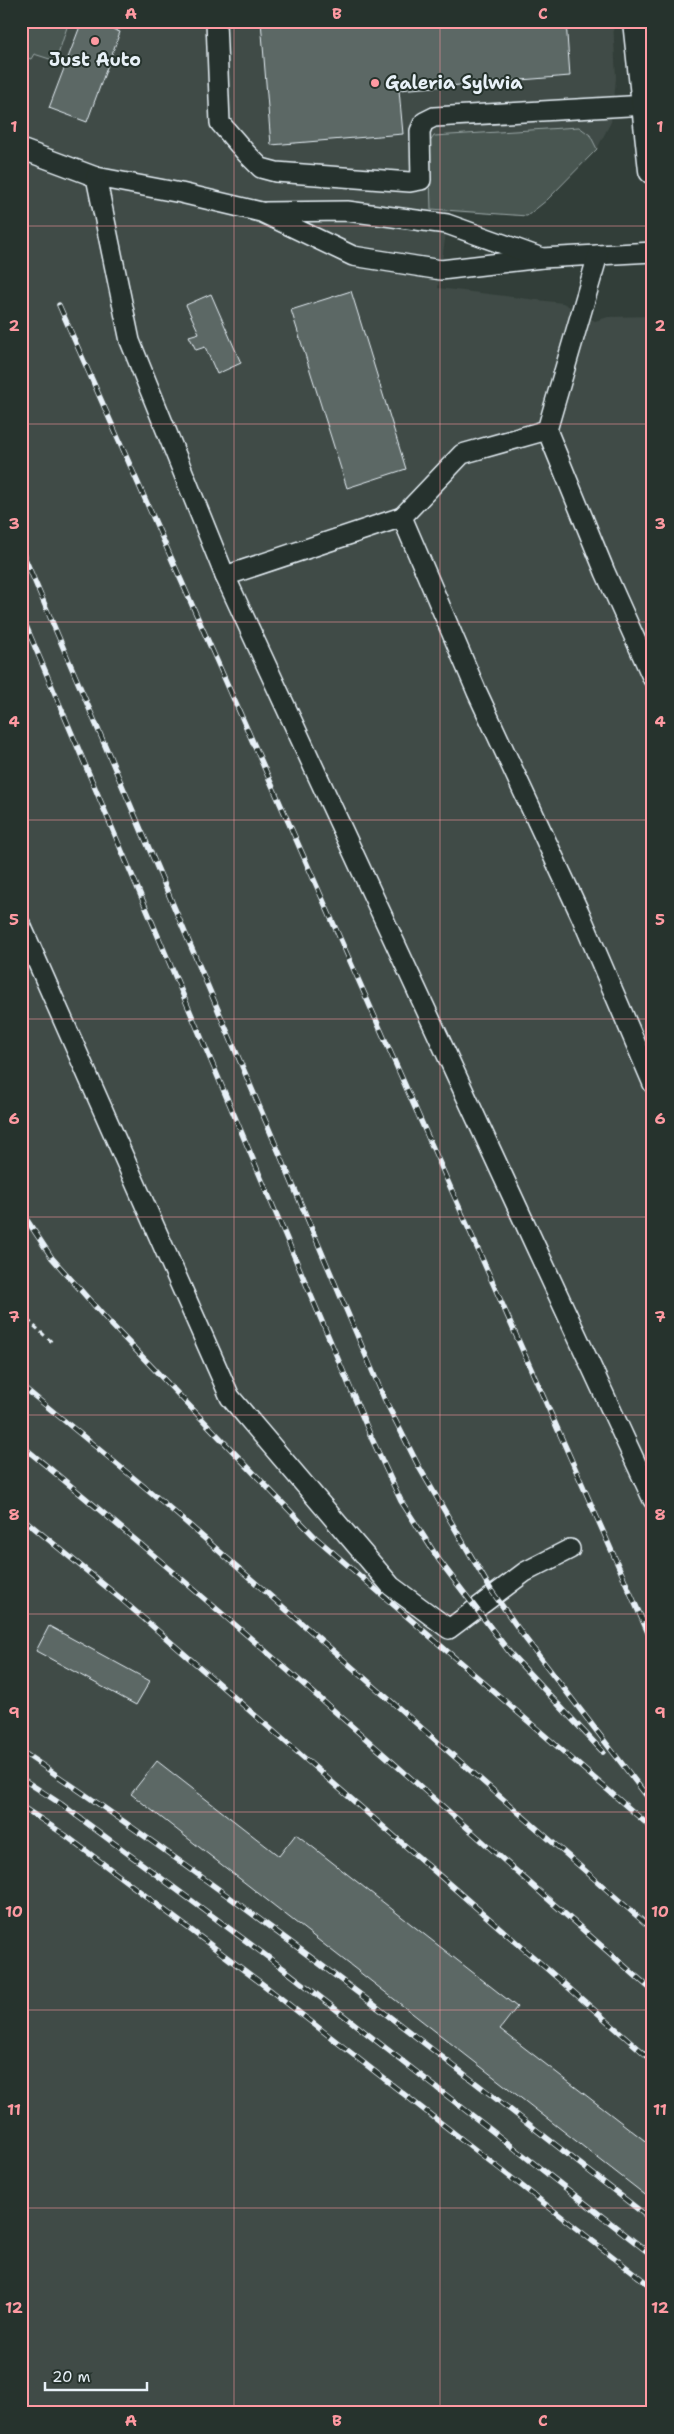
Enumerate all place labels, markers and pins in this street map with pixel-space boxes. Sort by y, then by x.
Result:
marker: Just Auto [89,35,101,47]
place label: Just Auto [49,48,141,72]
place label: Galeria Sylwia [385,71,523,95]
marker: Galeria Sylwia [369,77,381,89]

